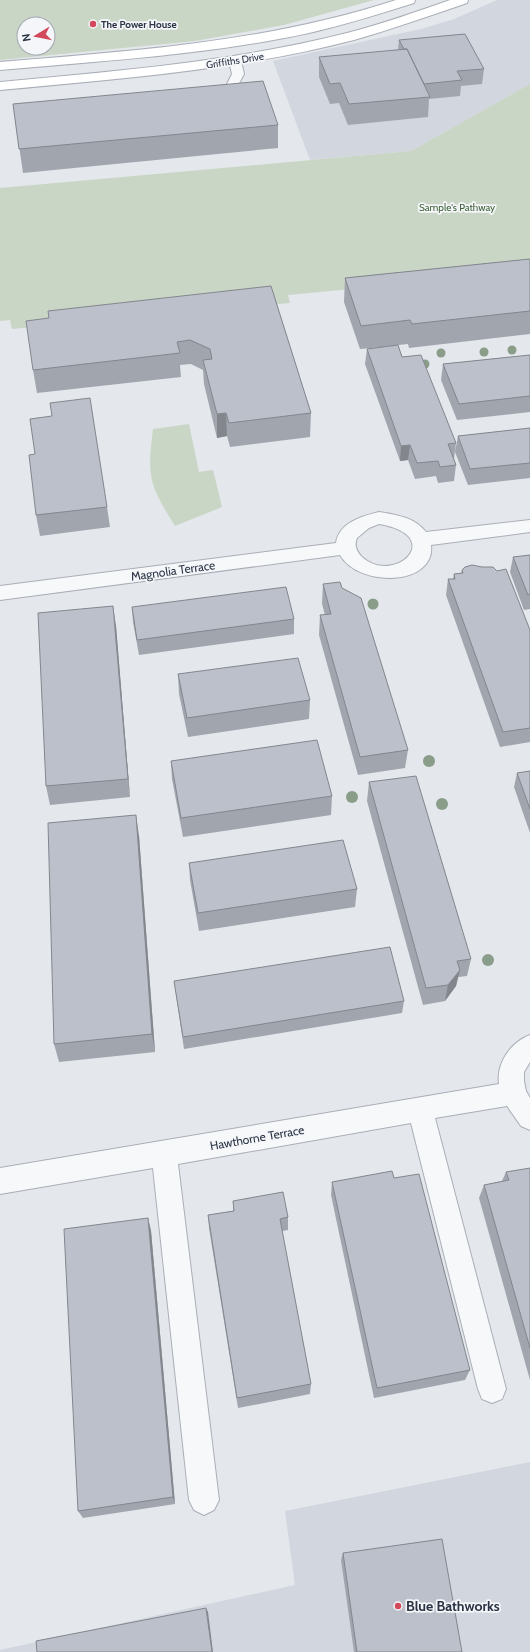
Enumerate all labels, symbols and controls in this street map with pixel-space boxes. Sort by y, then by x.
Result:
north arrow [16,16,56,56]
place label: The Power House [101,18,177,31]
marker: The Power House [88,19,98,29]
text: N [19,33,34,43]
street label: Griffiths Drive [205,50,265,71]
park label: Sample's Pathway [419,201,495,214]
street label: Magnolia Terrace [130,557,216,584]
street label: Hawthorne Terrace [209,1122,305,1153]
place label: Blue Bathworks [406,1597,500,1615]
marker: Blue Bathworks [393,1601,403,1611]

